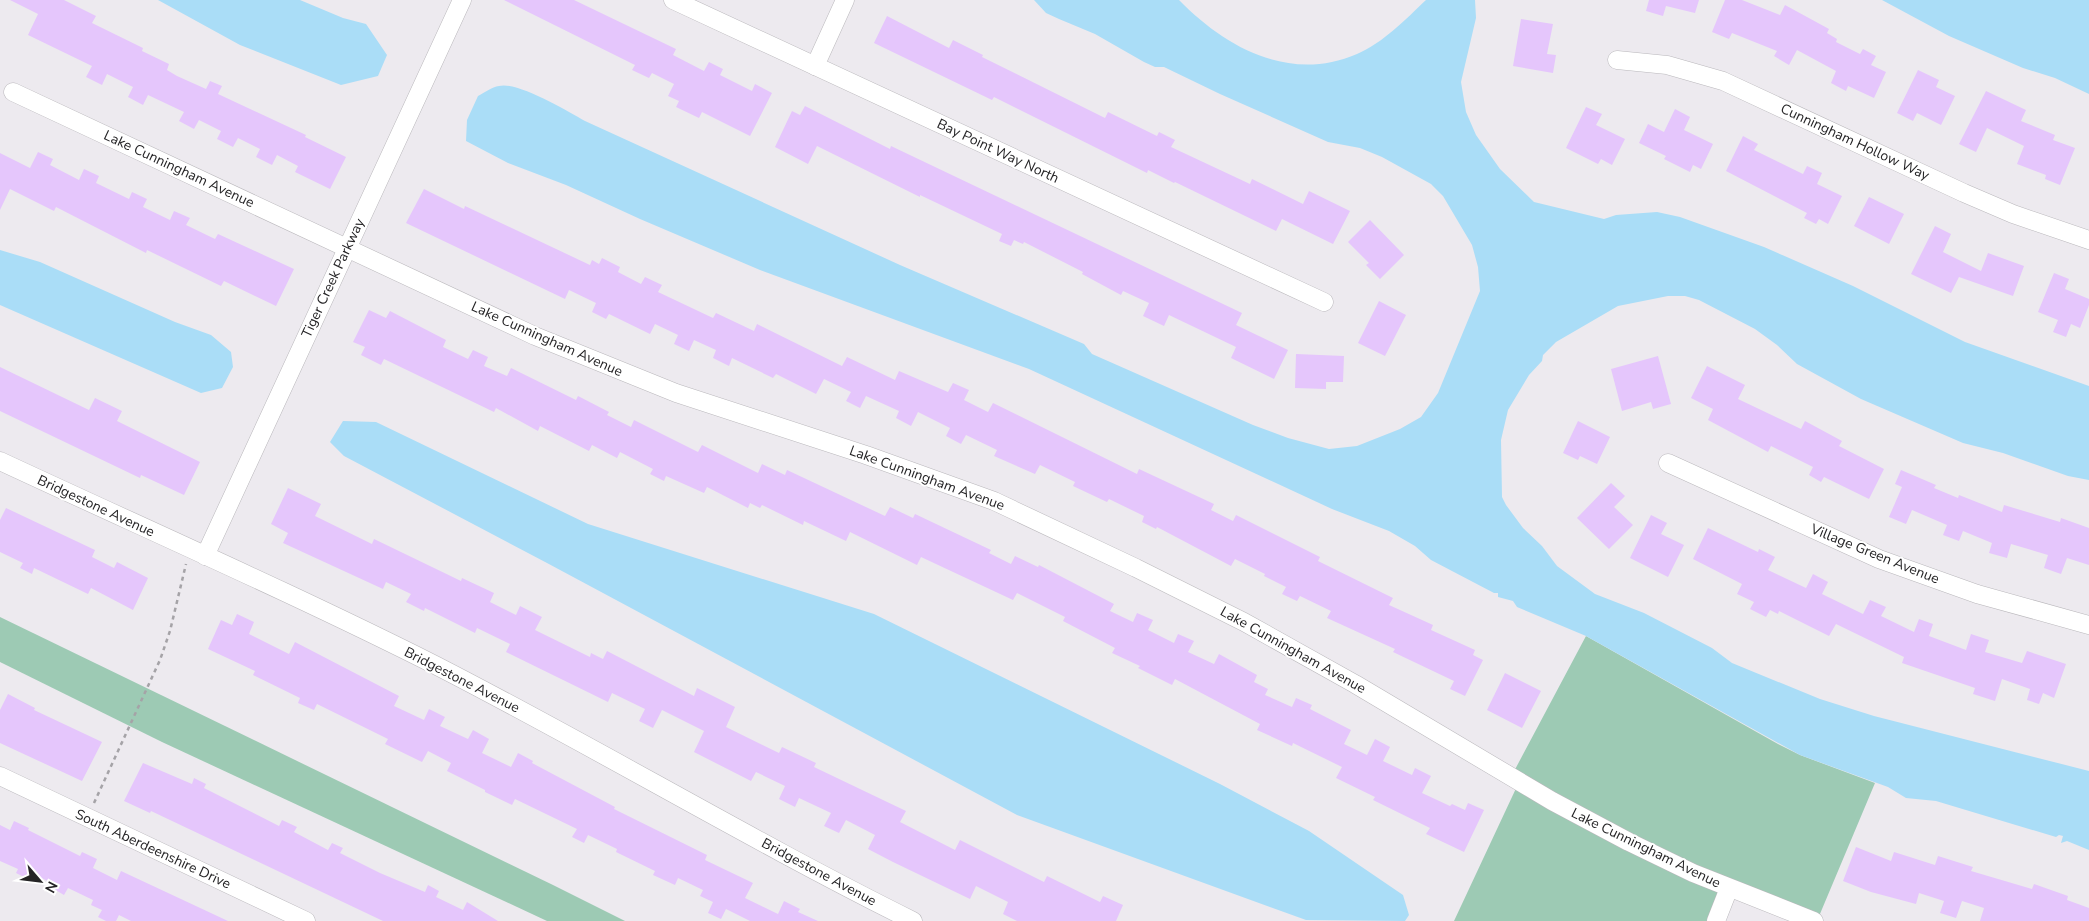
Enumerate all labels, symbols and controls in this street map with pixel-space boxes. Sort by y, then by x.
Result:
street label: Cunningham Hollow Way [1777,99,1933,185]
street label: Bay Point Way North [934,114,1062,188]
street label: Lake Cunningham Avenue [101,126,257,212]
street label: Tiger Creek Parkway [297,214,369,341]
street label: Lake Cunningham Avenue [468,297,626,381]
street label: Lake Cunningham Avenue [847,441,1007,515]
street label: Bridgestone Avenue [34,470,158,542]
street label: Village Green Avenue [1807,519,1942,588]
street label: Lake Cunningham Avenue [1217,602,1369,698]
street label: Bridgestone Avenue [401,643,523,717]
street label: Lake Cunningham Avenue [1568,804,1724,892]
street label: South Aberdeenshire Drive [72,805,234,893]
street label: Bridgestone Avenue [758,834,880,910]
north arrow [15,856,65,906]
text: N [40,878,62,896]

